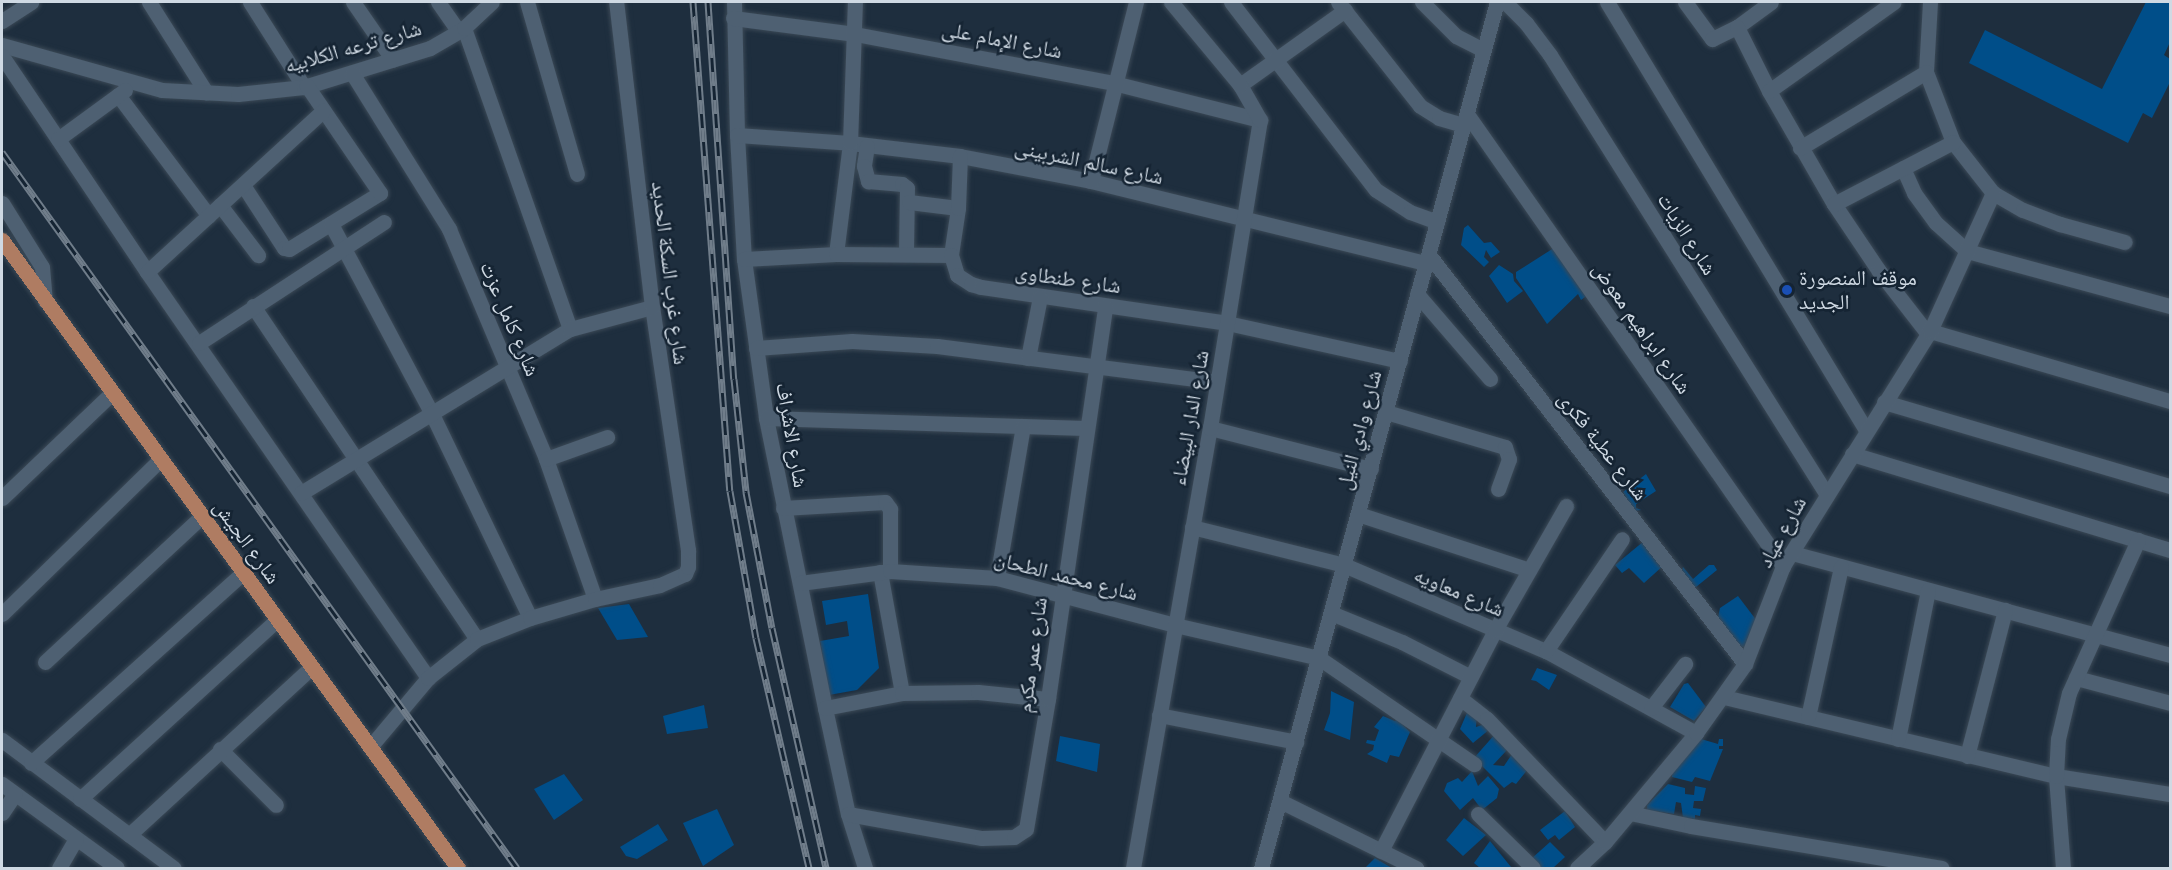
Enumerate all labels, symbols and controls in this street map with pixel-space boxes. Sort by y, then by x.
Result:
street label: شارع ترعه الكلابيه [282,15,424,79]
street label: شارع الإمام على [940,16,1064,64]
street label: شارع سالم الشربينى [1013,134,1165,190]
street label: شارع غرب السكة الحديد [646,180,694,366]
street label: شارع الزيات [1652,188,1722,280]
street label: شارع ابراهيم معوض [1587,257,1697,399]
street label: شارع كامل عزت [475,258,545,380]
street label: شارع طنطاوى [1013,259,1123,299]
place label: موقف المنصورة الجديد [1799,265,1917,315]
marker: موقف المنصورة الجديد [1780,283,1794,297]
street label: شارع الدار البيضاء [1166,348,1214,488]
street label: شارع وادي النيل [1331,368,1387,492]
street label: شارع الاشراف [770,381,814,489]
street label: شارع عطية فكرى [1553,386,1653,506]
street label: شارع عياد [1752,492,1812,572]
street label: شارع الجيش [208,495,286,589]
street label: شارع محمد الطحان [992,546,1140,606]
street label: شارع معاويه [1410,562,1508,622]
street label: شارع عمر مكرم [1011,596,1053,714]

